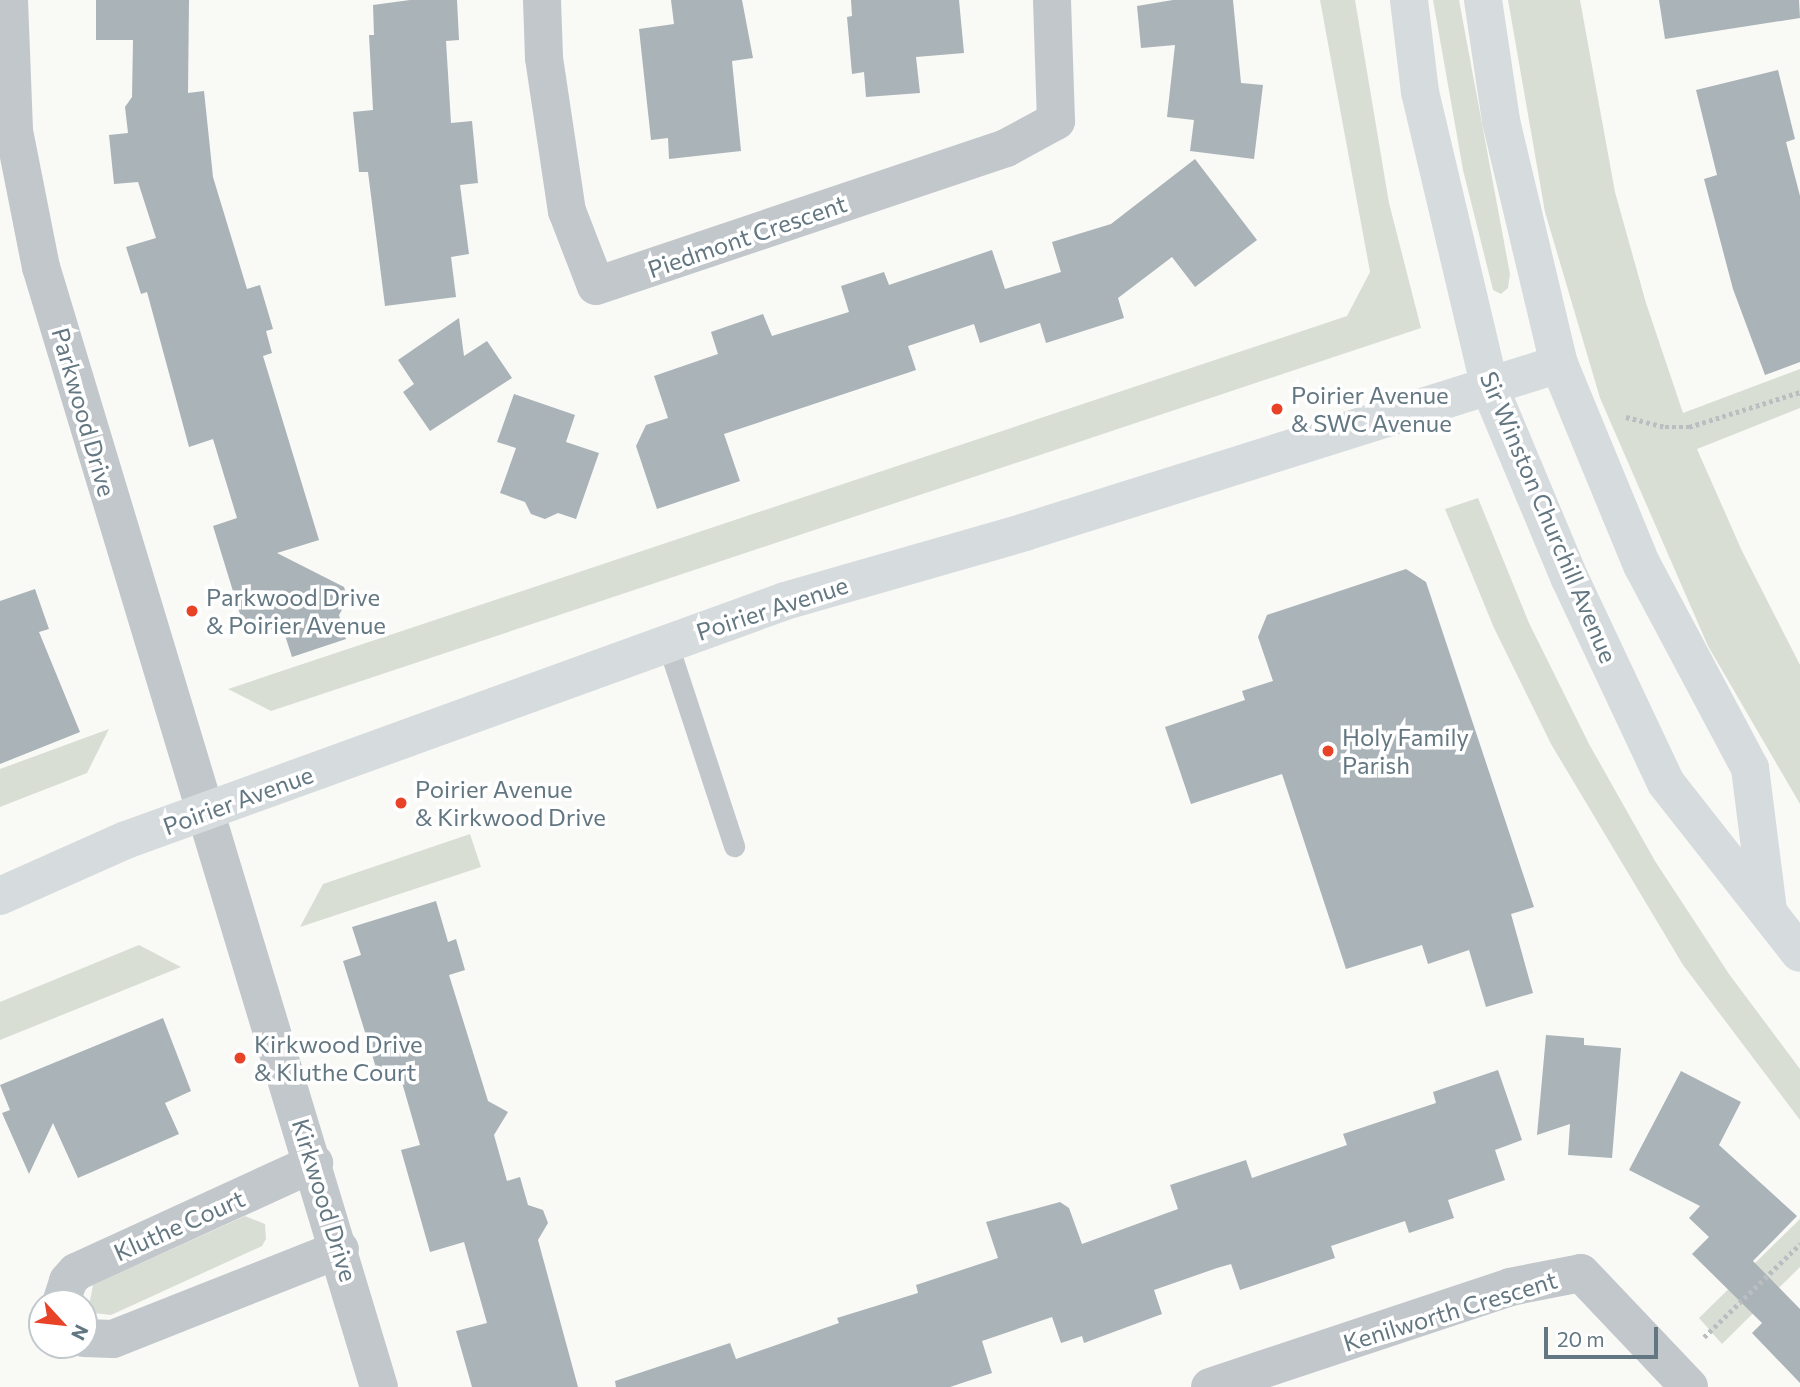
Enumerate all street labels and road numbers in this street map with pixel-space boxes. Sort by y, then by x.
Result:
street label: Piedmont Crescent [644,188,850,284]
street label: Parkwood Drive [46,324,122,500]
street label: Sir Winston Churchill Avenue [1475,367,1623,667]
street label: Poirier Avenue [693,570,851,646]
street label: Poirier Avenue [159,759,317,841]
street label: Kirkwood Drive [287,1115,363,1285]
street label: Kluthe Court [109,1183,249,1267]
street label: Kenilworth Crescent [1340,1265,1560,1357]

